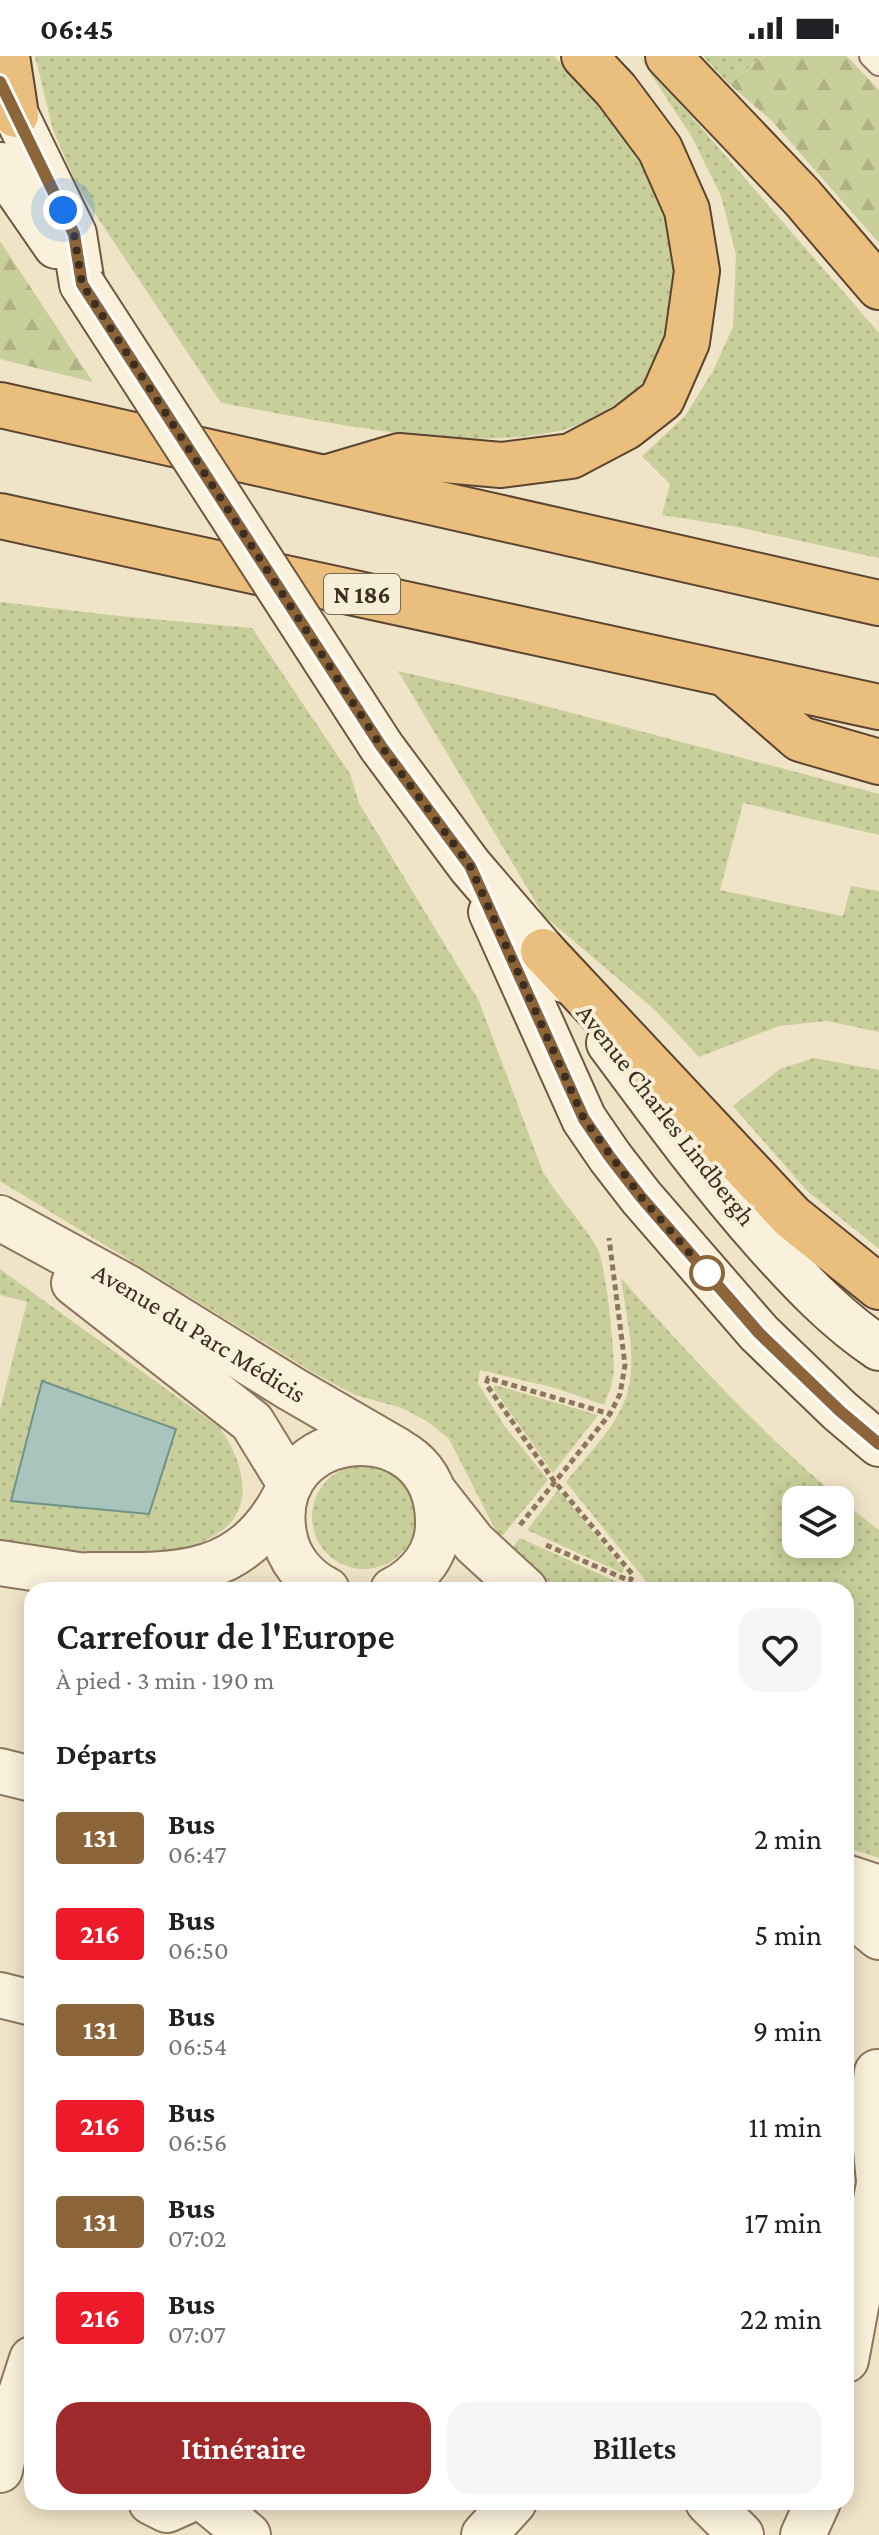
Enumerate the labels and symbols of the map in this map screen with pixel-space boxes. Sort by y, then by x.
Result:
your location [43,190,83,230]
road number: N 186 [324,574,400,614]
street label: Avenue Charles Lindbergh [571,999,761,1231]
unlabelled marker [690,1256,724,1290]
street label: Avenue du Parc Médicis [88,1257,311,1409]

